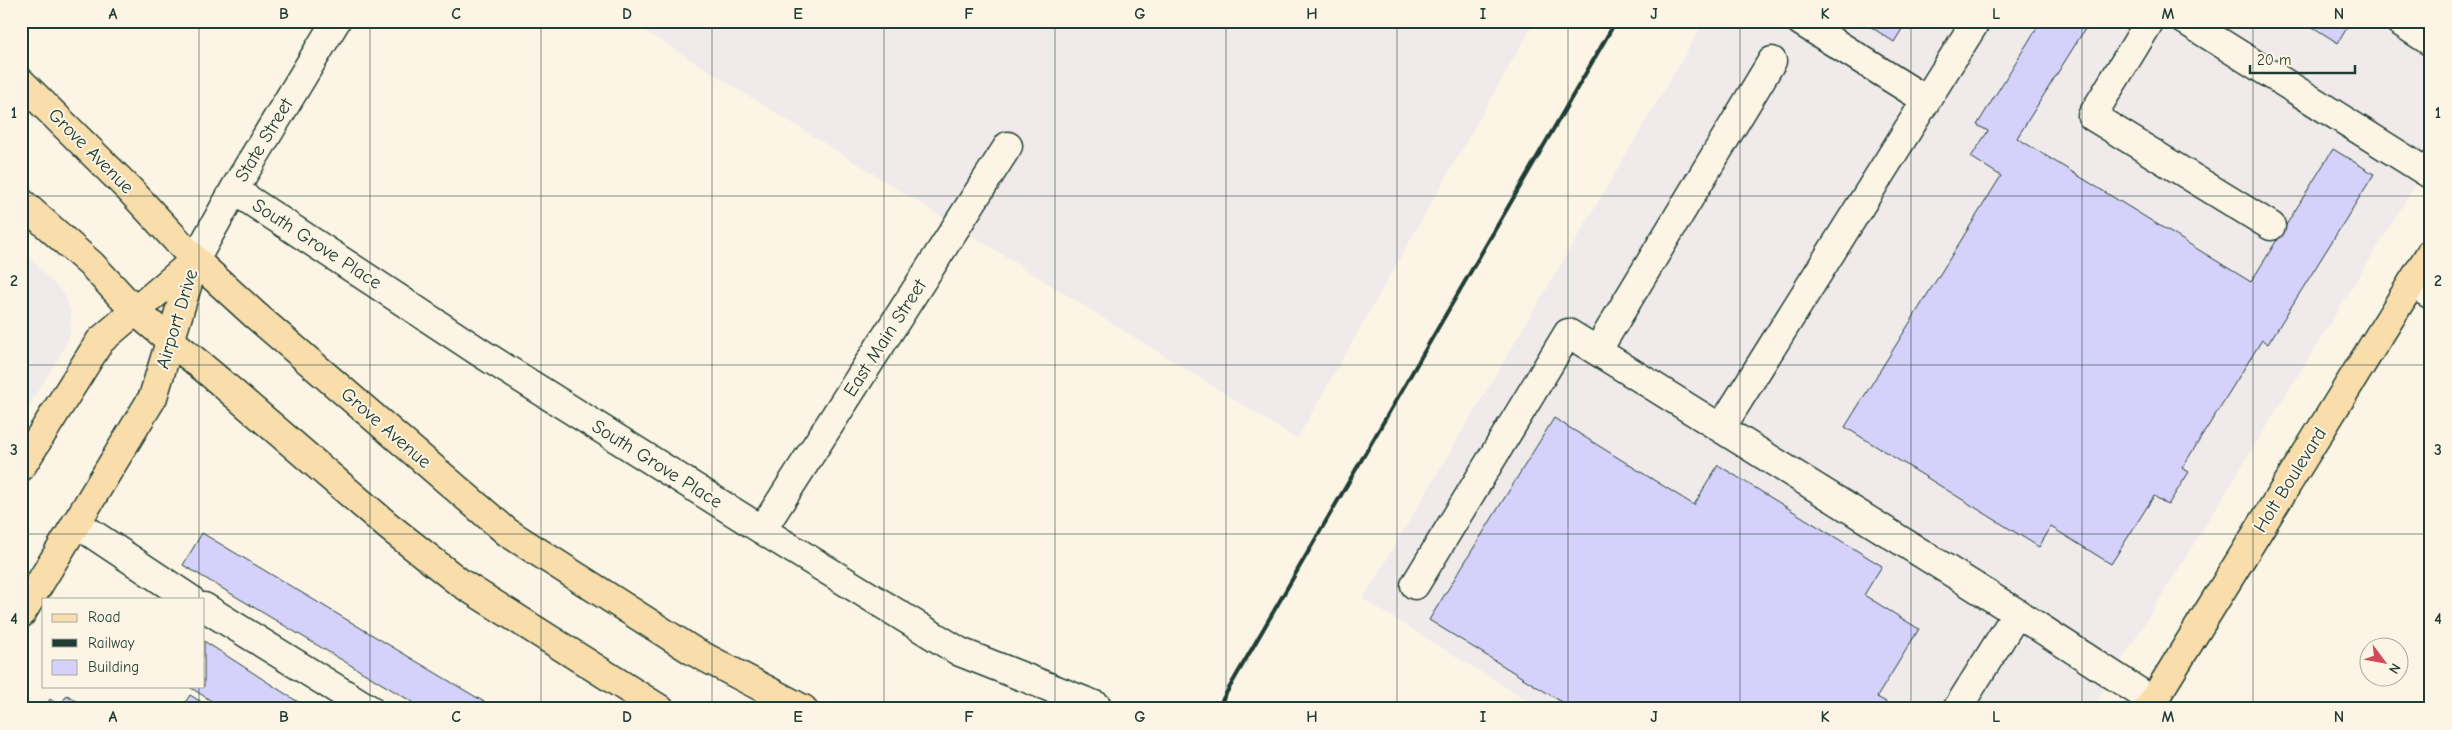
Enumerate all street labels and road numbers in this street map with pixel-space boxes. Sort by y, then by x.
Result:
street label: State Street [230,94,298,186]
street label: Grove Avenue [44,104,138,198]
street label: South Grove Place [248,194,386,294]
street label: Airport Drive [151,266,203,372]
street label: East Main Street [839,275,931,401]
street label: Grove Avenue [337,383,435,473]
street label: South Grove Place [588,415,726,513]
street label: Holt Boulevard [2249,424,2331,536]

